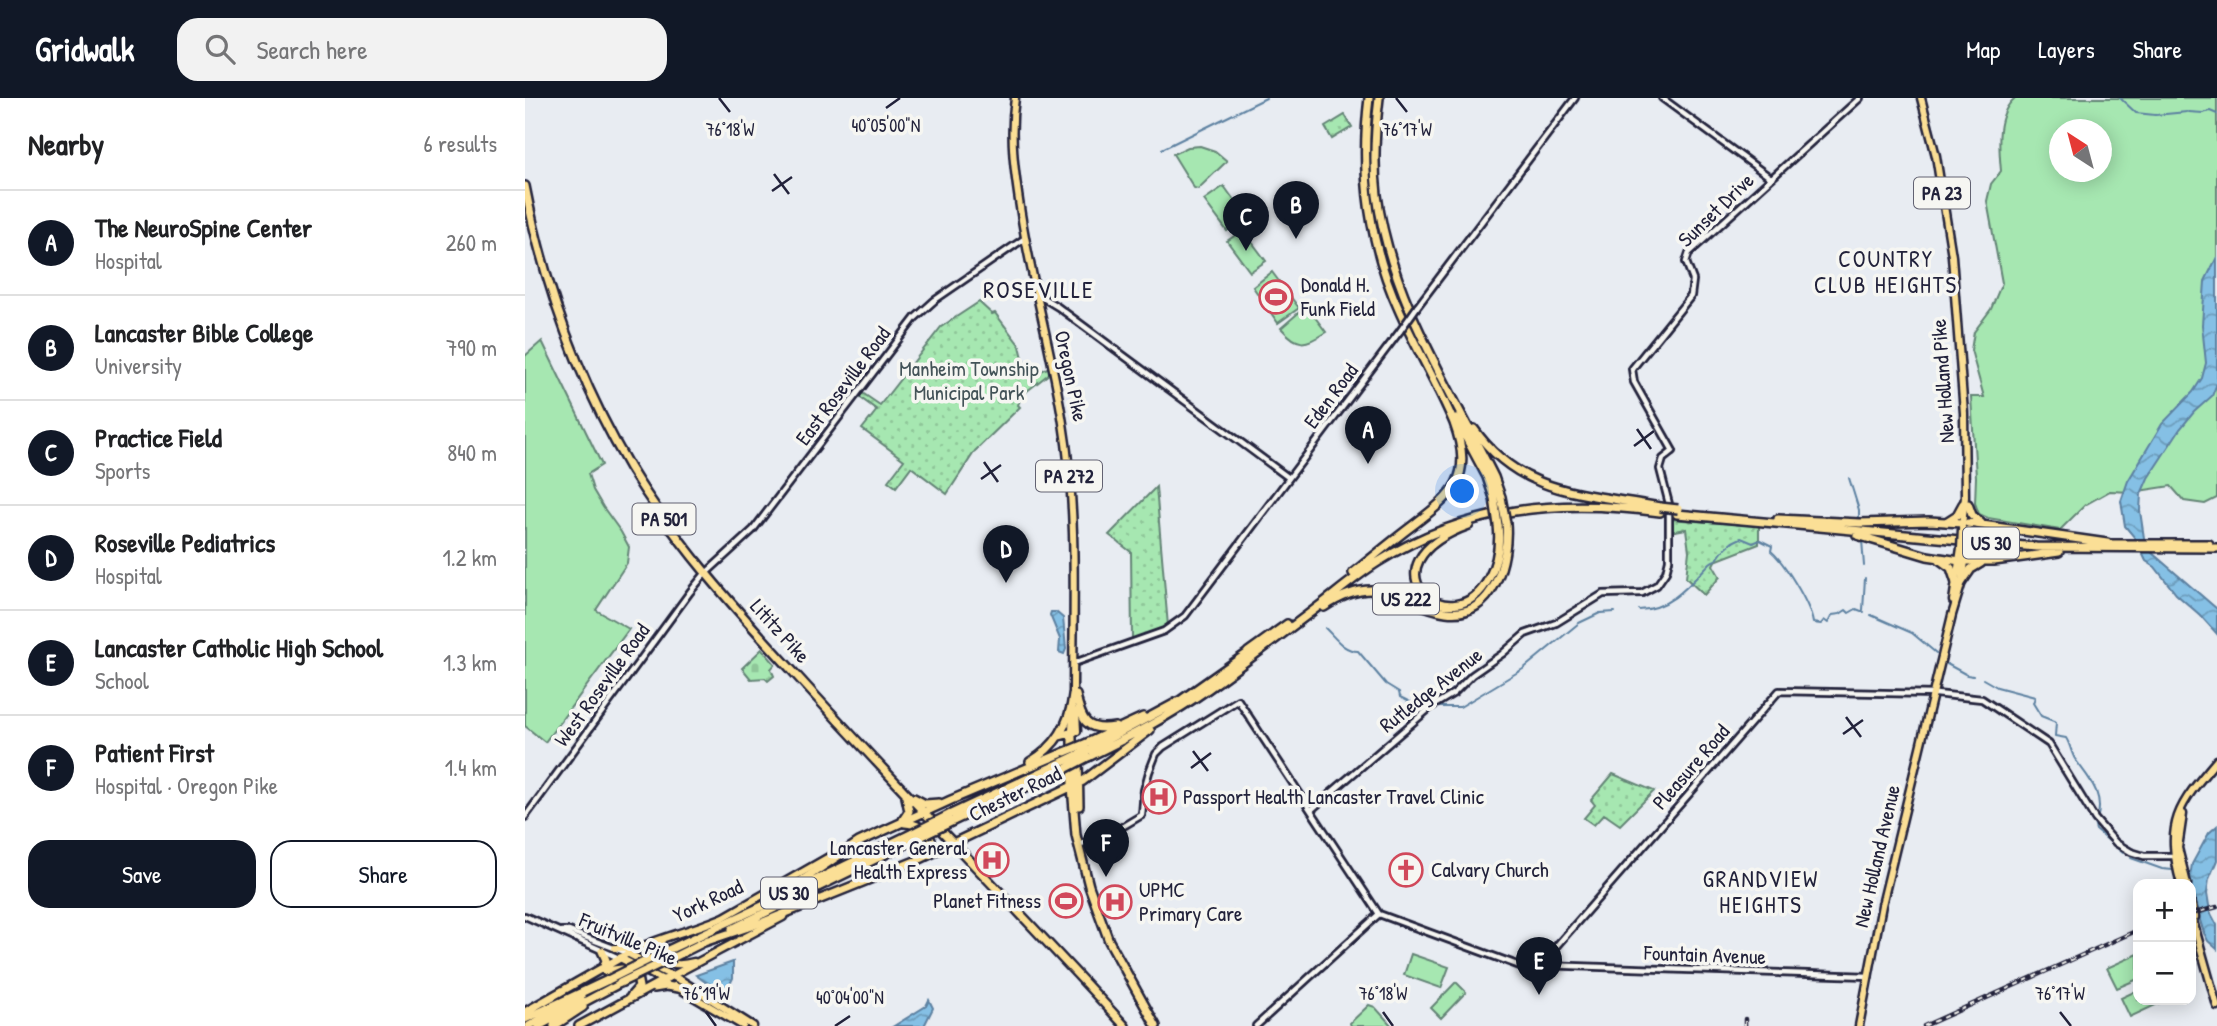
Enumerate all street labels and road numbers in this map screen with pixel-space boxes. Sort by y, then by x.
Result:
street label: Sunset Drive [1671,166,1760,253]
road number: PA 23 [1914,178,1970,208]
street label: New Holland Pike [1924,318,1961,444]
street label: East Roseville Road [788,320,897,451]
street label: Oregon Pike [1048,328,1095,424]
street label: Eden Road [1297,357,1365,434]
road number: PA 272 [1036,460,1102,492]
road number: PA 501 [633,504,695,534]
road number: US 30 [1963,528,2019,558]
road number: US 222 [1373,584,1439,614]
street label: Lititz Pike [744,592,817,669]
street label: West Roseville Road [547,617,656,752]
street label: Rutledge Avenue [1373,640,1488,739]
street label: Pleasure Road [1645,718,1736,816]
street label: Chester Road [964,759,1066,828]
street label: New Holland Avenue [1846,782,1907,930]
street label: York Road [668,872,747,929]
road number: US 30 [761,878,817,908]
street label: Fruitville Pike [574,905,682,972]
street label: Fountain Avenue [1643,938,1766,971]

